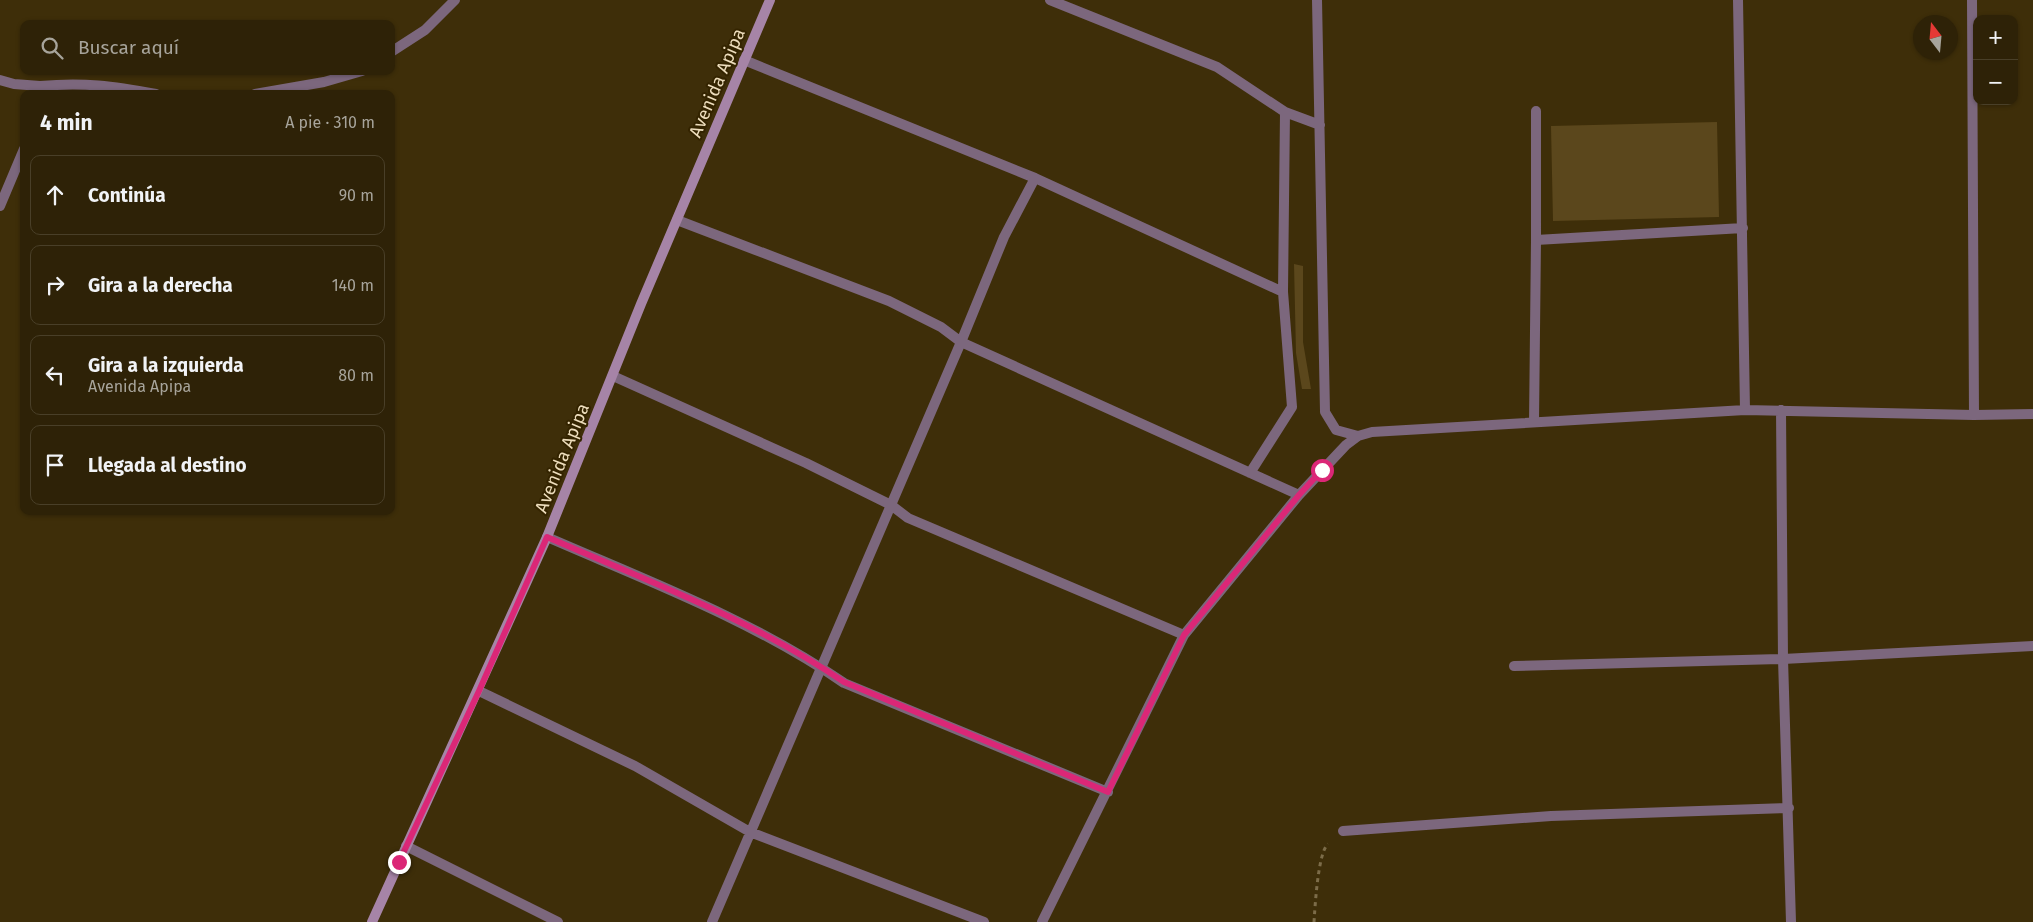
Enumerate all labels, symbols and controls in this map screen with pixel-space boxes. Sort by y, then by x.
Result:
north arrow [1913,15,1958,60]
map controls [1973,15,2018,105]
button: + [1973,15,2018,60]
search box [20,20,395,75]
street label: Avenida Apipa [684,25,750,141]
icon: search [38,34,66,62]
text: Buscar aquí [78,36,179,59]
button: − [1973,60,2018,105]
text: 4 min [40,110,93,136]
text: A pie · 310 m [285,113,375,132]
icon: ahead [41,181,69,209]
text: Continúa [88,184,166,207]
text: 90 m [339,186,374,205]
icon: right [41,271,69,299]
text: Gira a la derecha [88,274,233,297]
text: 140 m [332,276,374,295]
text: Gira a la izquierda [88,354,244,377]
icon: left [41,361,69,389]
text: 80 m [338,366,374,385]
text: Avenida Apipa [88,377,191,396]
street label: Avenida Apipa [530,400,594,516]
icon: arrive [41,451,69,479]
text: Llegada al destino [88,454,247,477]
route start [1311,459,1334,482]
route end [388,851,411,874]

